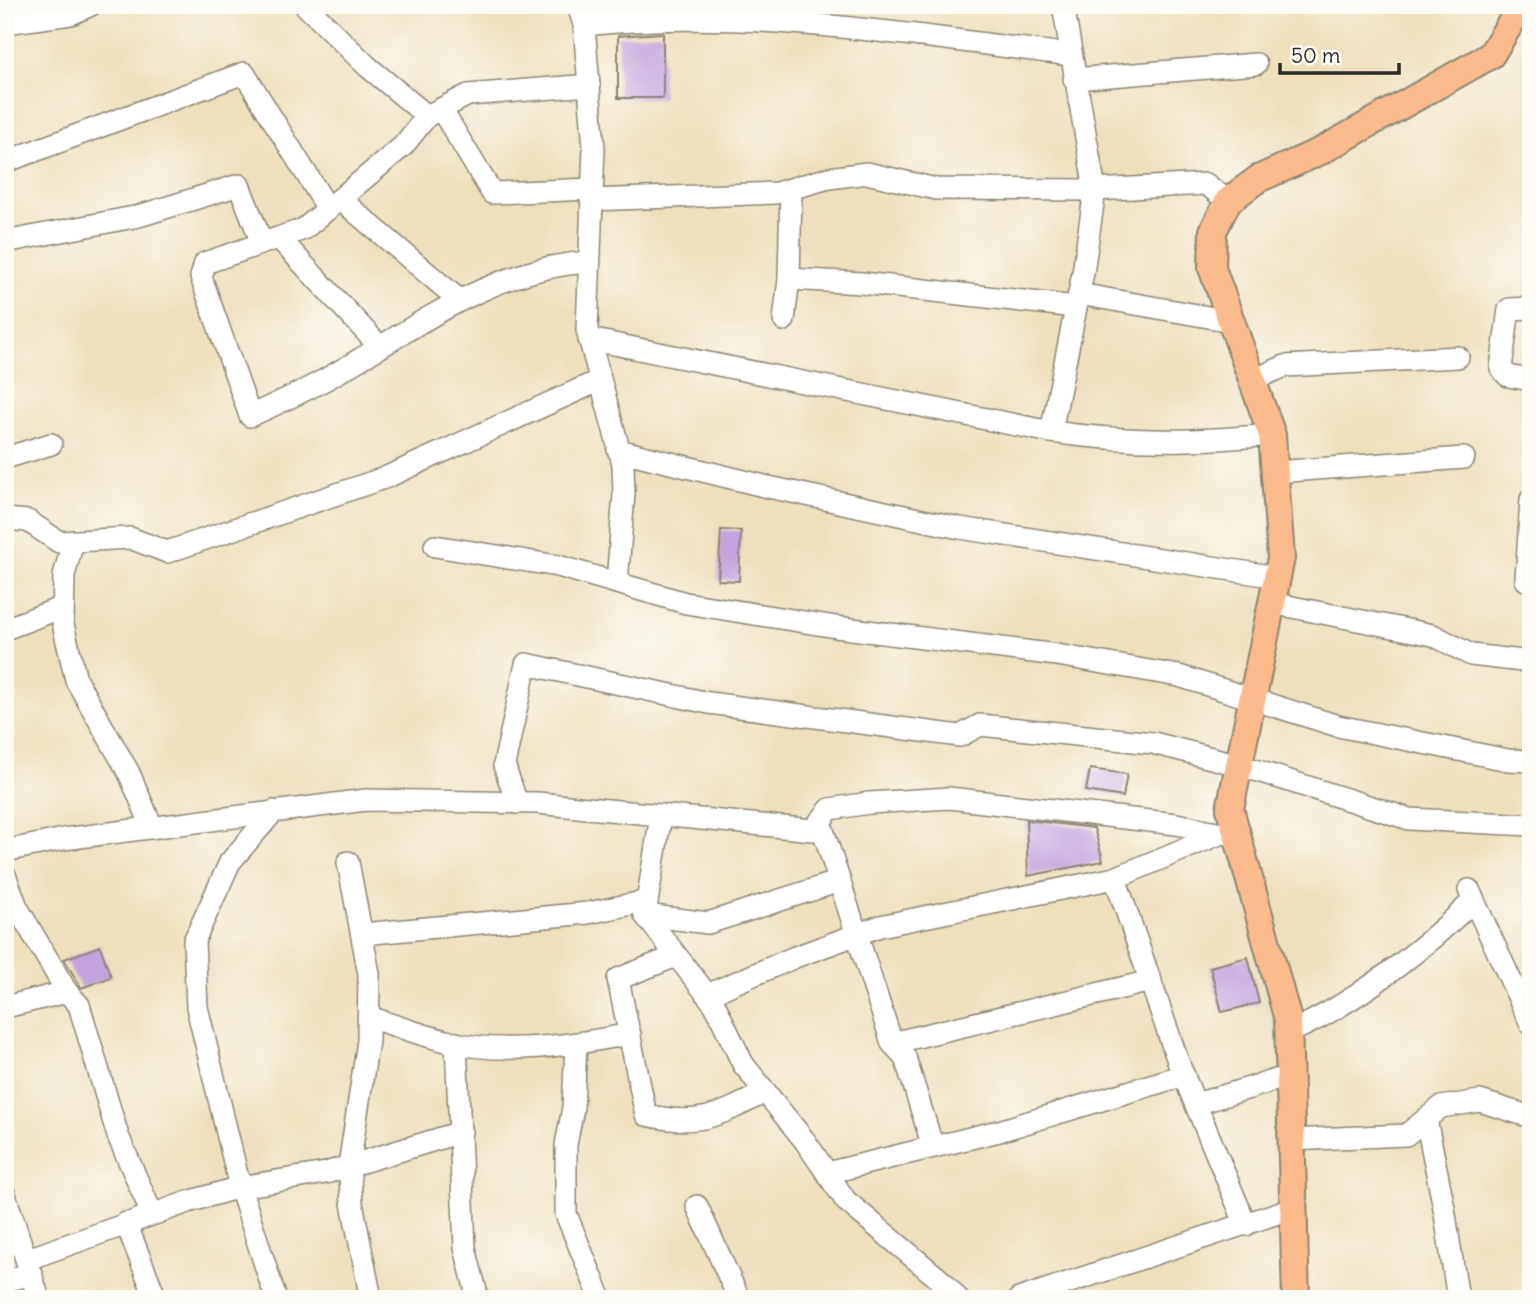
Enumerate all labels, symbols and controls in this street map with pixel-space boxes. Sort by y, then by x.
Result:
scale bar [1280,32,1400,76]
text: 50 m [1291,42,1340,69]

